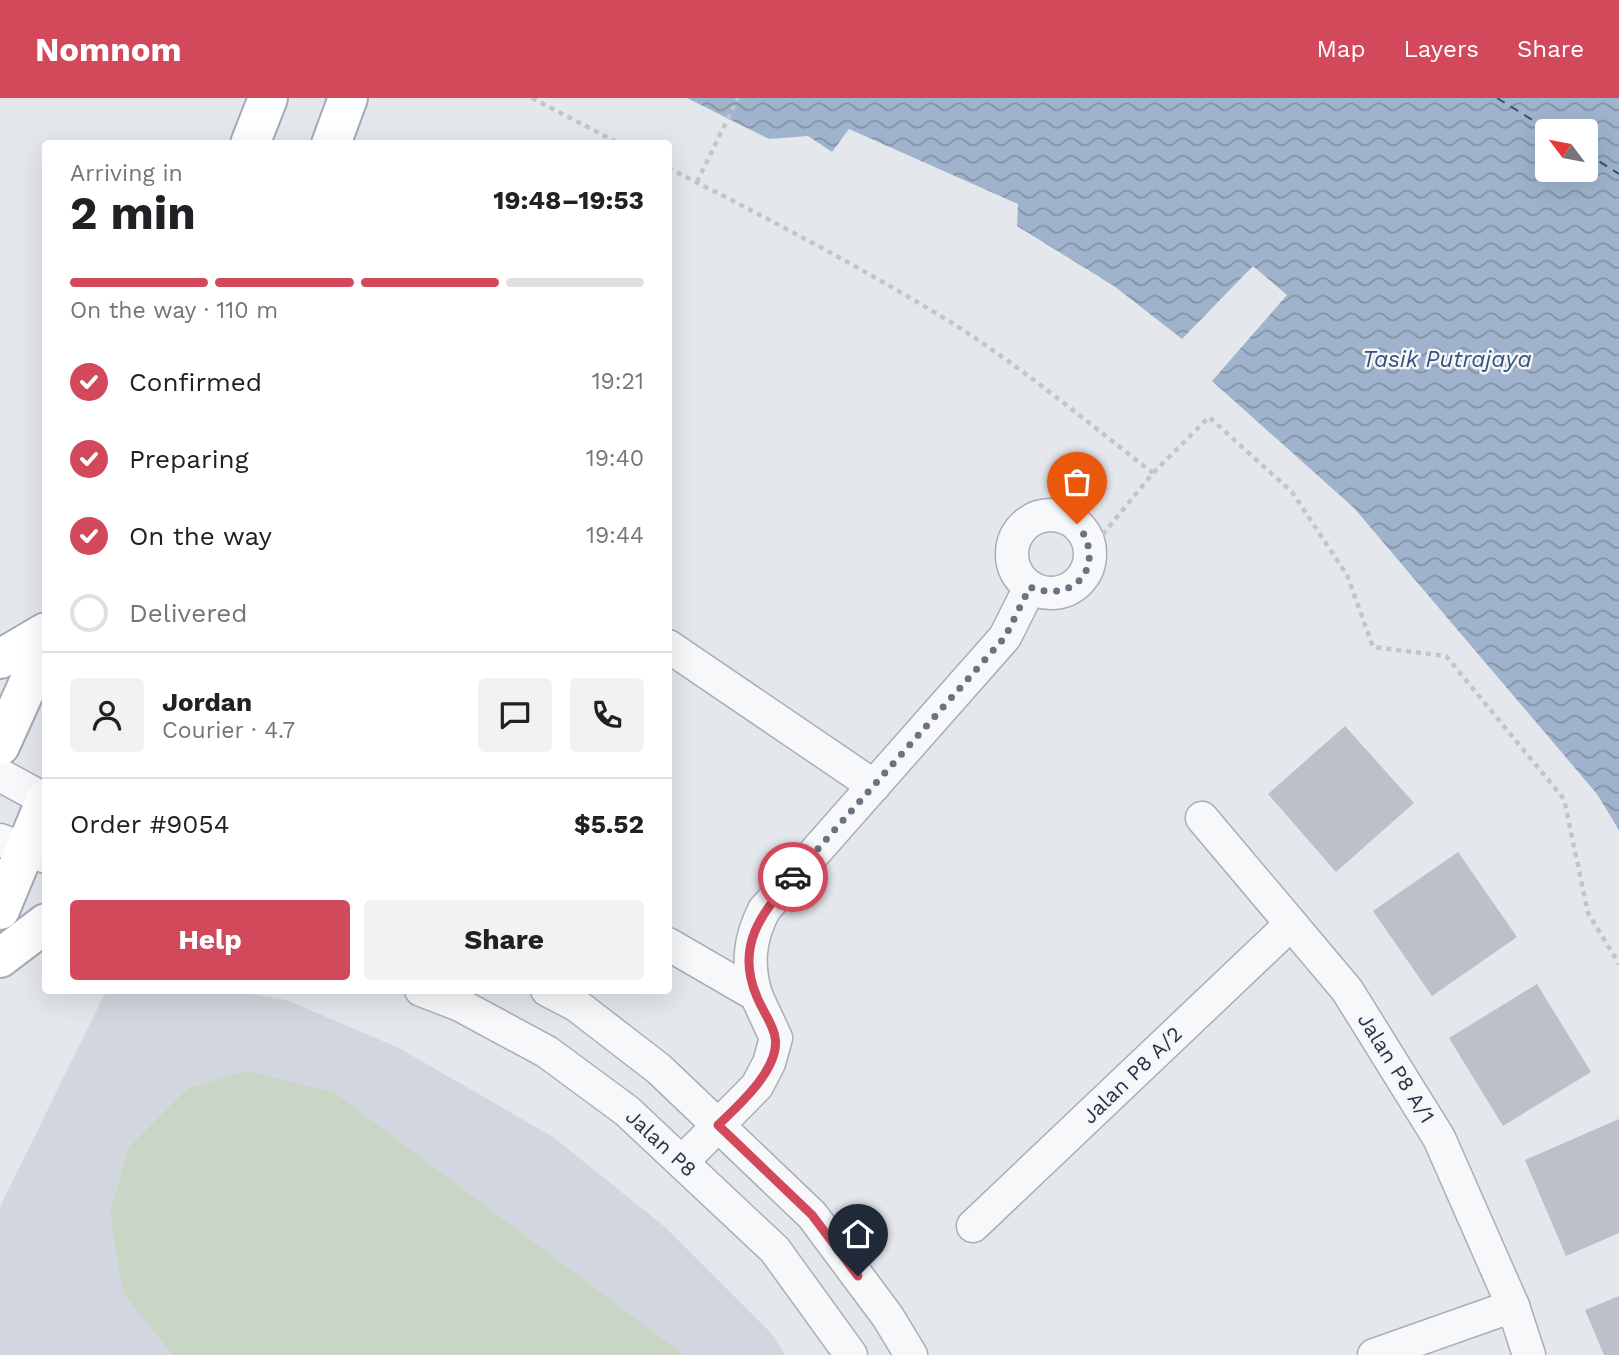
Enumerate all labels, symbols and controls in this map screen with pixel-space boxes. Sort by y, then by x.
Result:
text: Nomnom [35,30,181,69]
text: Map [1317,35,1365,63]
text: Layers [1403,35,1479,63]
text: Share [1517,35,1584,63]
north arrow [1535,119,1598,182]
map controls [1535,119,1598,182]
text: Arriving in [70,160,183,187]
text: 19:48–19:53 [493,185,644,215]
text: 2 min [70,186,196,240]
text: On the way · 110 m [70,297,278,324]
water label: Tasik Putrajaya [1362,346,1532,373]
icon: check [70,363,108,401]
text: Confirmed [129,367,262,397]
text: 19:21 [592,368,644,395]
icon: check [70,440,108,478]
text: Preparing [129,444,249,474]
text: 19:40 [586,445,644,472]
pin [1047,452,1107,524]
icon: bag [1058,463,1096,501]
icon: check [70,517,108,555]
text: On the way [129,521,272,551]
text: 19:44 [586,522,644,549]
text: Delivered [129,598,248,628]
button: person [70,678,144,752]
button: chat [478,678,552,752]
button: phone [570,678,644,752]
text: Jordan [162,687,252,717]
text: Courier · 4.7 [162,717,295,744]
text: Order #9054 [70,809,230,839]
text: $5.52 [574,809,644,839]
courier [758,842,828,912]
icon: car [774,858,812,896]
button: Help [70,900,350,980]
button: Share [364,900,644,980]
street label: Jalan P8 A/1 [1353,1008,1440,1127]
street label: Jalan P8 A/2 [1076,1021,1187,1129]
street label: Jalan P8 [621,1104,702,1182]
pin [828,1204,888,1276]
icon: home [839,1215,877,1253]

